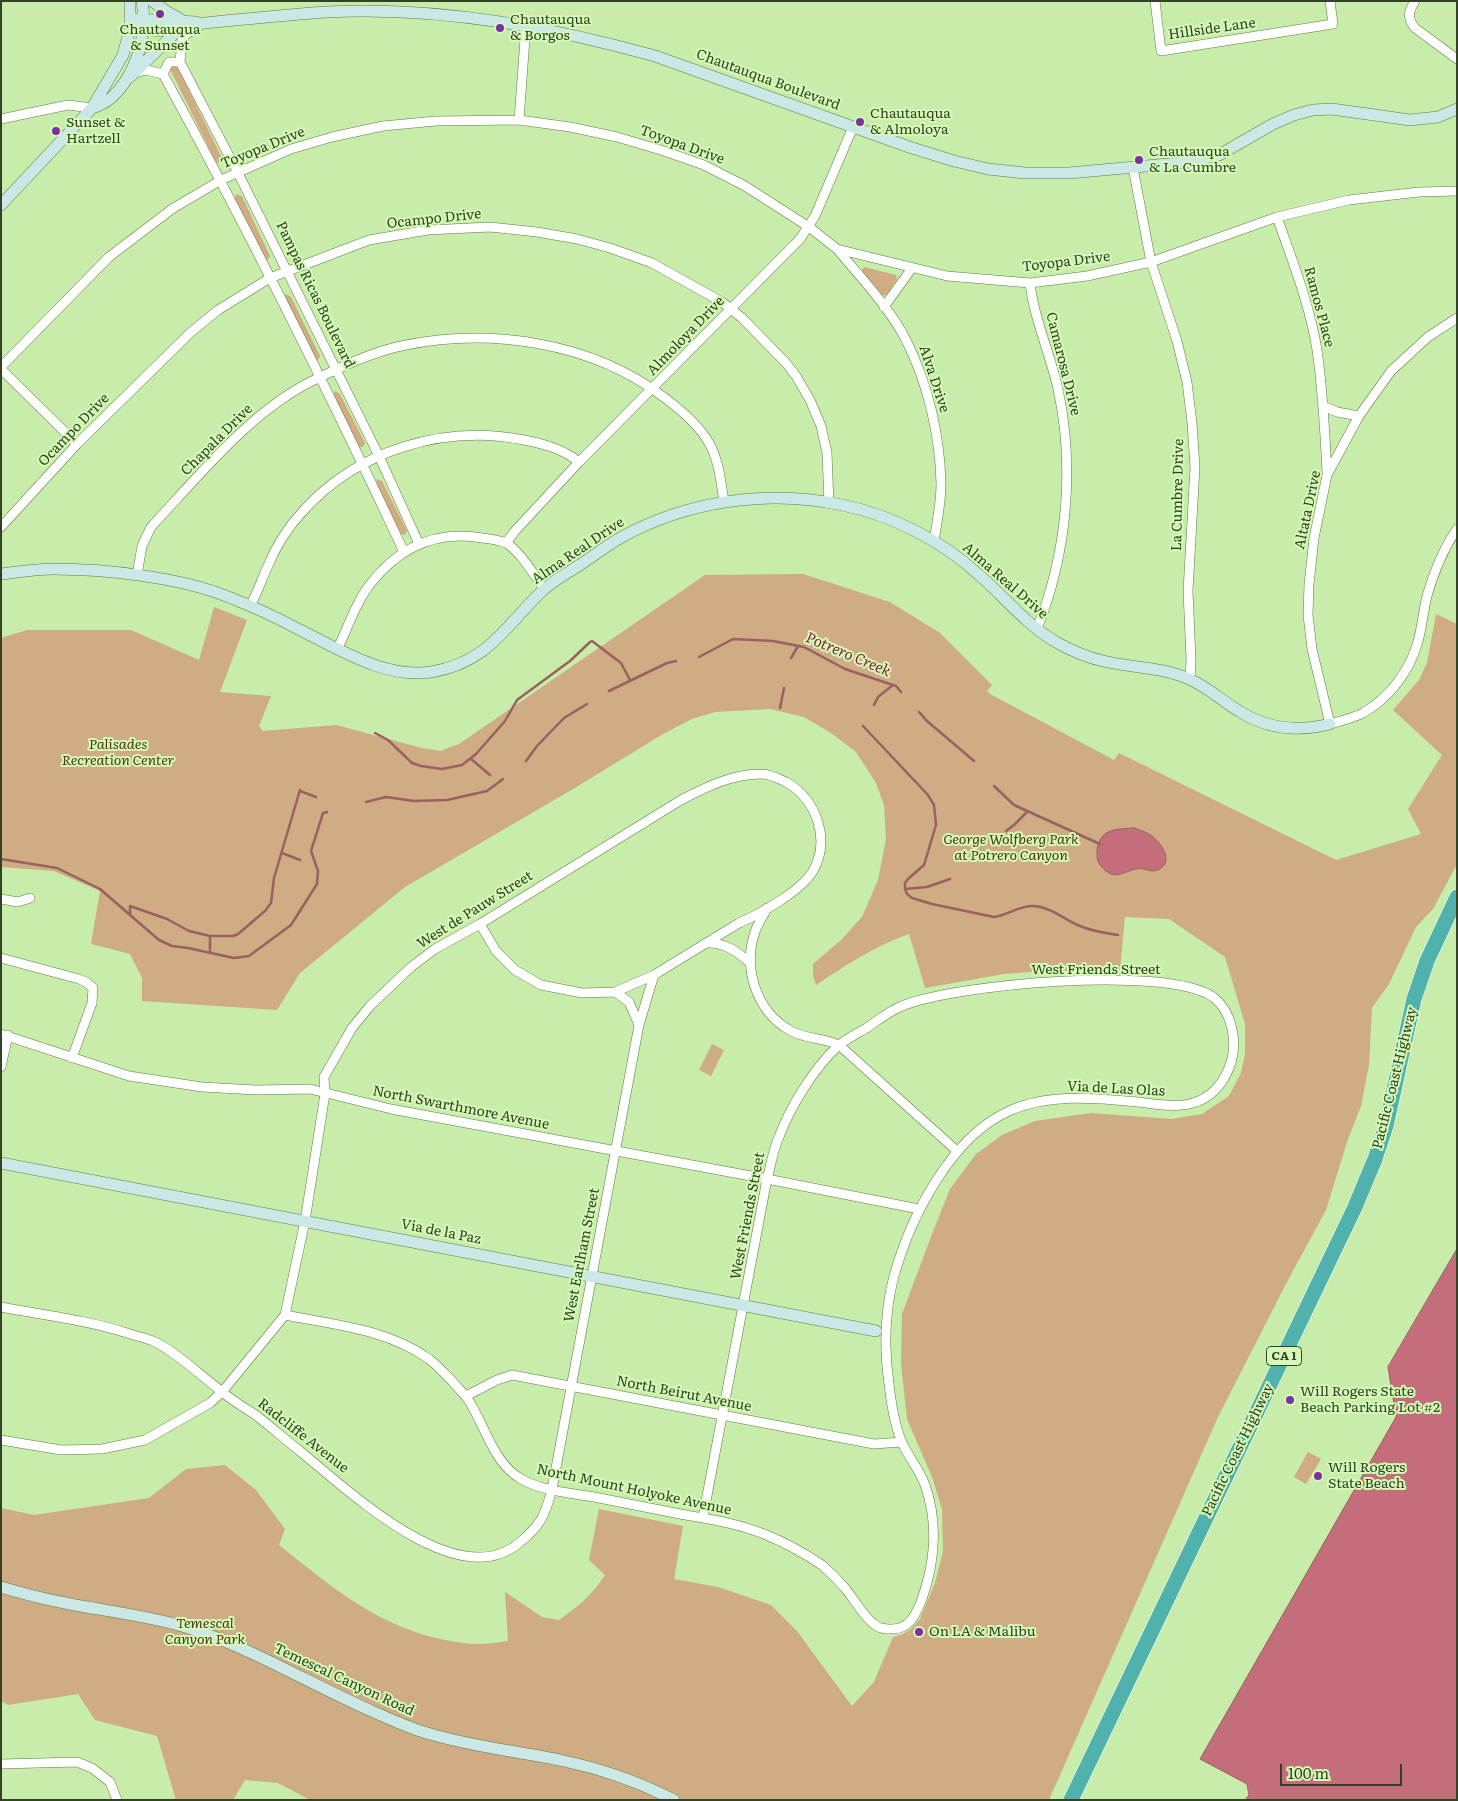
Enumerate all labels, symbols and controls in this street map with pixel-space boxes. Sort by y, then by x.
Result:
marker: Chautauqua & Sunset [154,8,166,20]
place label: Chautauqua & Borgos [510,12,591,44]
street label: Hillside Lane [1167,15,1257,43]
place label: Chautauqua & Sunset [120,22,200,54]
marker: Chautauqua & Borgos [494,22,506,34]
street label: Chautauqua Boulevard [694,46,842,114]
place label: Chautauqua & Almoloya [870,106,951,138]
place label: Sunset & Hartzell [66,115,125,148]
marker: Chautauqua & Almoloya [854,116,866,128]
street label: Toyopa Drive [637,122,727,168]
street label: Toyopa Drive [219,124,307,172]
marker: Sunset & Hartzell [50,125,62,137]
place label: Chautauqua & La Cumbre [1149,144,1236,176]
marker: Chautauqua & La Cumbre [1133,154,1145,166]
street label: Ocampo Drive [386,206,482,232]
street label: Pampas Ricas Boulevard [272,219,358,371]
street label: Toyopa Drive [1021,248,1111,276]
street label: Ramos Place [1300,265,1338,349]
street label: Almoloya Drive [644,293,728,379]
street label: Camarosa Drive [1042,311,1084,417]
street label: Alva Drive [915,343,953,415]
street label: Ocampo Drive [35,390,113,470]
street label: Chapala Drive [178,401,256,479]
street label: La Cumbre Drive [1169,439,1187,551]
street label: Altata Drive [1291,469,1325,551]
street label: Alma Real Drive [529,514,627,588]
street label: Alma Real Drive [959,539,1051,623]
water label: Potrero Creek [803,629,893,681]
park label: Palisades Recreation Center [62,737,174,770]
park label: George Wolfberg Park at Potrero Canyon [943,832,1079,864]
street label: West de Pauw Street [414,868,536,952]
street label: West Friends Street [1031,962,1161,978]
street label: Pacific Coast Highway [1369,1005,1421,1151]
street label: Via de Las Olas [1067,1078,1165,1100]
street label: North Swarthmore Avenue [371,1083,551,1133]
street label: West Friends Street [727,1151,769,1281]
street label: West Earlham Street [561,1187,603,1323]
street label: Via de la Paz [399,1216,483,1248]
road number: CA 1 [1266,1346,1302,1365]
street label: North Beirut Avenue [615,1373,753,1415]
street label: Pacific Coast Highway [1198,1381,1278,1519]
place label: Will Rogers State Beach Parking Lot #2 [1300,1384,1440,1416]
marker: Will Rogers State Beach Parking Lot #2 [1284,1394,1296,1406]
street label: Radcliffe Avenue [254,1395,352,1477]
place label: Will Rogers State Beach [1328,1460,1405,1492]
street label: North Mount Holyoke Avenue [535,1461,733,1519]
marker: Will Rogers State Beach [1312,1470,1324,1482]
park label: Temescal Canyon Park [165,1616,245,1648]
place label: On LA & Malibu [929,1624,1036,1640]
marker: On LA & Malibu [913,1626,925,1638]
street label: Temescal Canyon Road [271,1640,417,1720]
scale bar [1283,1754,1406,1786]
text: 100 m [1288,1761,1329,1784]

